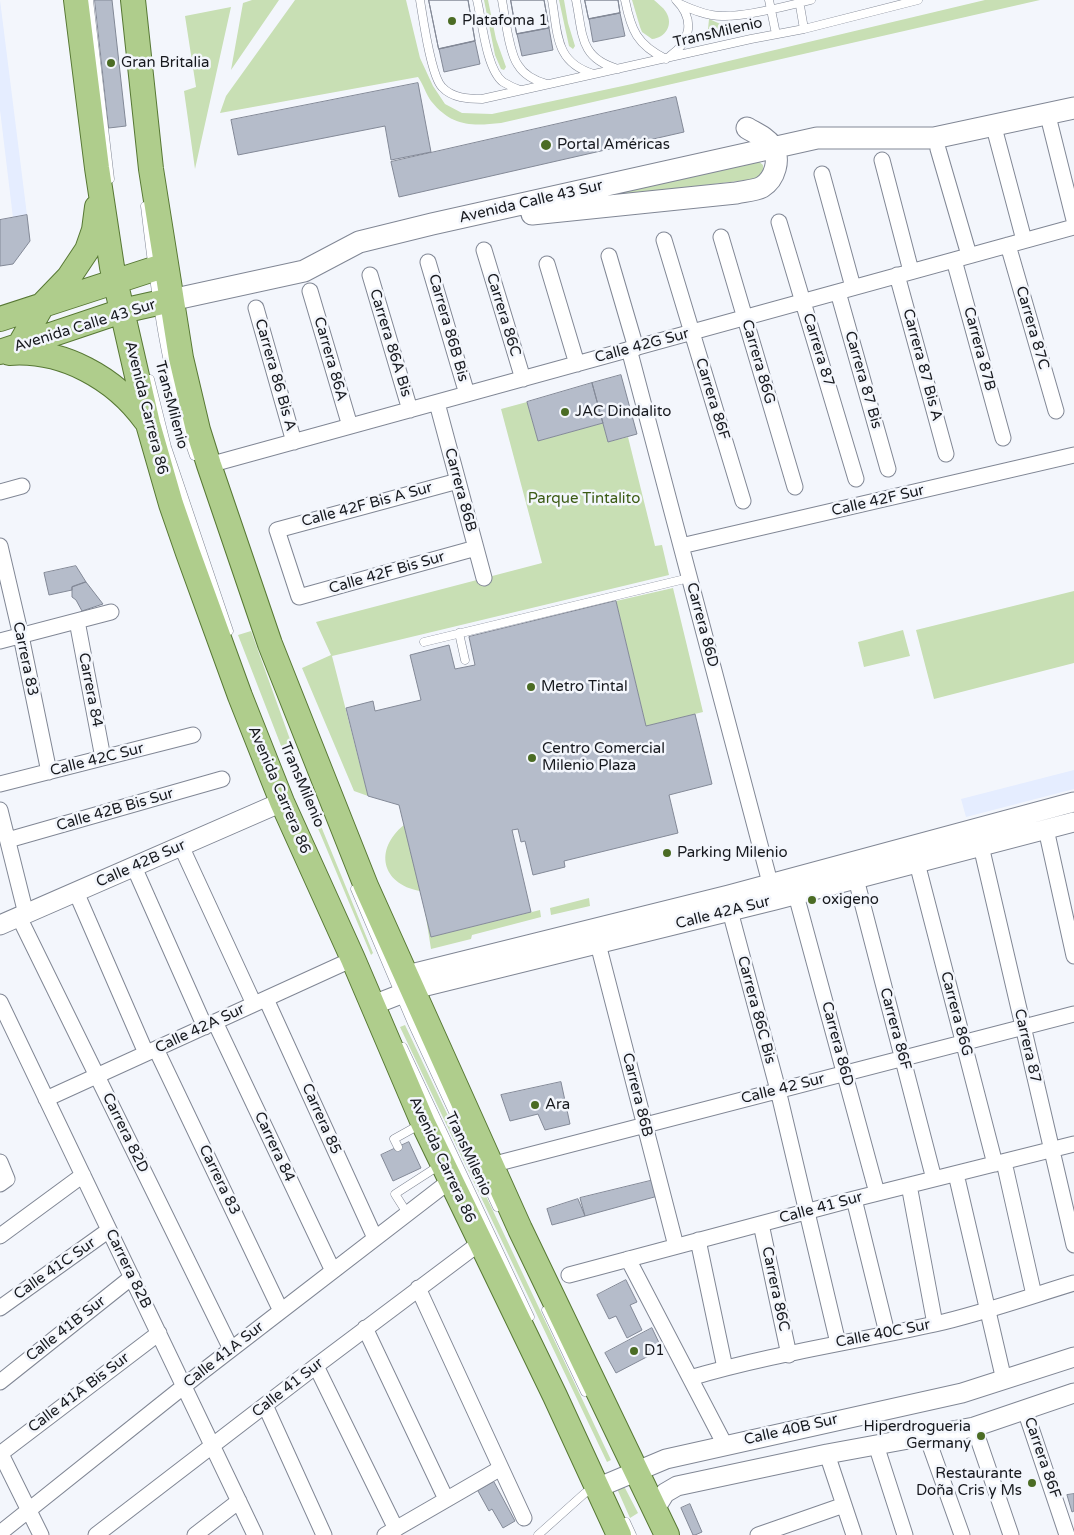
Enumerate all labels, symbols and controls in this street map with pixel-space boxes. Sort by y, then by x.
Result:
place label: Platafoma 1 [462,12,548,30]
street label: TransMilenio [672,14,764,52]
marker: Platafoma 1 [446,15,458,27]
place label: Gran Britalia [121,54,209,72]
marker: Gran Britalia [105,57,117,69]
place label: Portal Américas [557,136,670,154]
marker: Portal Américas [539,138,553,152]
street label: Avenida Calle 43 Sur [457,177,605,227]
street label: Carrera 86C [482,271,524,359]
street label: Carrera 86B Bis [424,272,472,384]
street label: Carrera 87C [1012,284,1052,372]
street label: Carrera 86A Bis [365,287,415,399]
street label: Avenida Calle 43 Sur [12,296,158,356]
street label: Carrera 87B [959,305,999,393]
street label: Carrera 87 Bis A [898,307,946,423]
street label: Carrera 87 [798,311,838,389]
street label: Carrera 86A [309,315,351,403]
street label: Carrera 86 Bis A [250,317,300,433]
street label: Carrera 86G [737,318,779,406]
street label: Calle 42G Sur [593,325,691,367]
street label: Carrera 87 Bis [840,329,886,431]
street label: Avenida Carrera 86 [121,339,171,477]
street label: Carrera 86F [691,356,733,442]
street label: TransMilenio [151,359,191,451]
place label: JAC Dindalito [575,403,671,421]
marker: JAC Dindalito [559,406,571,418]
street label: Carrera 86B [440,446,480,534]
street label: Calle 42F Bis A Sur [300,479,434,531]
street label: Calle 42F Sur [830,482,926,520]
park label: Parque Tintalito [528,490,640,508]
street label: Calle 42F Bis Sur [327,548,447,598]
street label: Carrera 86D [682,581,722,669]
street label: Carrera 83 [8,620,42,698]
street label: Carrera 84 [74,651,106,729]
place label: Metro Tintal [541,678,628,696]
marker: Metro Tintal [525,681,537,693]
street label: Avenida Carrera 86 [244,723,314,857]
street label: Calle 42C Sur [48,740,146,780]
street label: TransMilenio [276,740,328,830]
place label: Centro Comercial Milenio Plaza [542,740,665,775]
marker: Centro Comercial Milenio Plaza [526,752,538,764]
street label: Calle 42B Bis Sur [54,785,176,835]
street label: Calle 42B Sur [94,836,188,892]
place label: Parking Milenio [677,844,788,862]
marker: Parking Milenio [661,847,673,859]
place label: oxigeno [822,891,879,909]
street label: Calle 42A Sur [674,893,772,933]
marker: oxigeno [806,894,818,906]
street label: Carrera 86C Bis [733,954,779,1066]
street label: Carrera 86G [936,970,976,1058]
street label: Carrera 86F [875,986,915,1072]
street label: Calle 42A Sur [152,1000,248,1058]
street label: Carrera 86D [817,1000,857,1088]
street label: Carrera 87 [1010,1007,1044,1085]
street label: Carrera 86B [618,1051,656,1139]
street label: Calle 42 Sur [739,1070,827,1108]
street label: Carrera 85 [297,1081,345,1157]
street label: Carrera 82D [98,1090,152,1176]
street label: Avenida Carrera 86 [405,1094,479,1226]
place label: Ara [545,1096,570,1114]
marker: Ara [529,1099,541,1111]
street label: Carrera 84 [250,1109,298,1185]
street label: TransMilenio [441,1109,495,1199]
street label: Carrera 83 [194,1142,244,1218]
street label: Calle 41 Sur [777,1188,865,1228]
street label: Carrera 82B [101,1226,155,1312]
street label: Calle 41C Sur [11,1234,99,1304]
street label: Carrera 86C [757,1245,793,1333]
street label: Calle 41B Sur [23,1292,109,1366]
street label: Calle 40C Sur [834,1316,932,1352]
street label: Calle 41A Sur [180,1318,268,1392]
place label: D1 [644,1342,665,1360]
marker: D1 [628,1345,640,1357]
street label: Calle 41A Bis Sur [25,1349,133,1437]
street label: Calle 41 Sur [249,1355,327,1421]
street label: Calle 40B Sur [742,1410,840,1450]
street label: Carrera 86F [1020,1415,1064,1501]
place label: Hiperdrogueria Germany [864,1418,971,1453]
marker: Hiperdrogueria Germany [975,1430,987,1442]
place label: Restaurante Doña Cris y Ms [916,1465,1022,1500]
marker: Restaurante Doña Cris y Ms [1026,1477,1038,1489]

